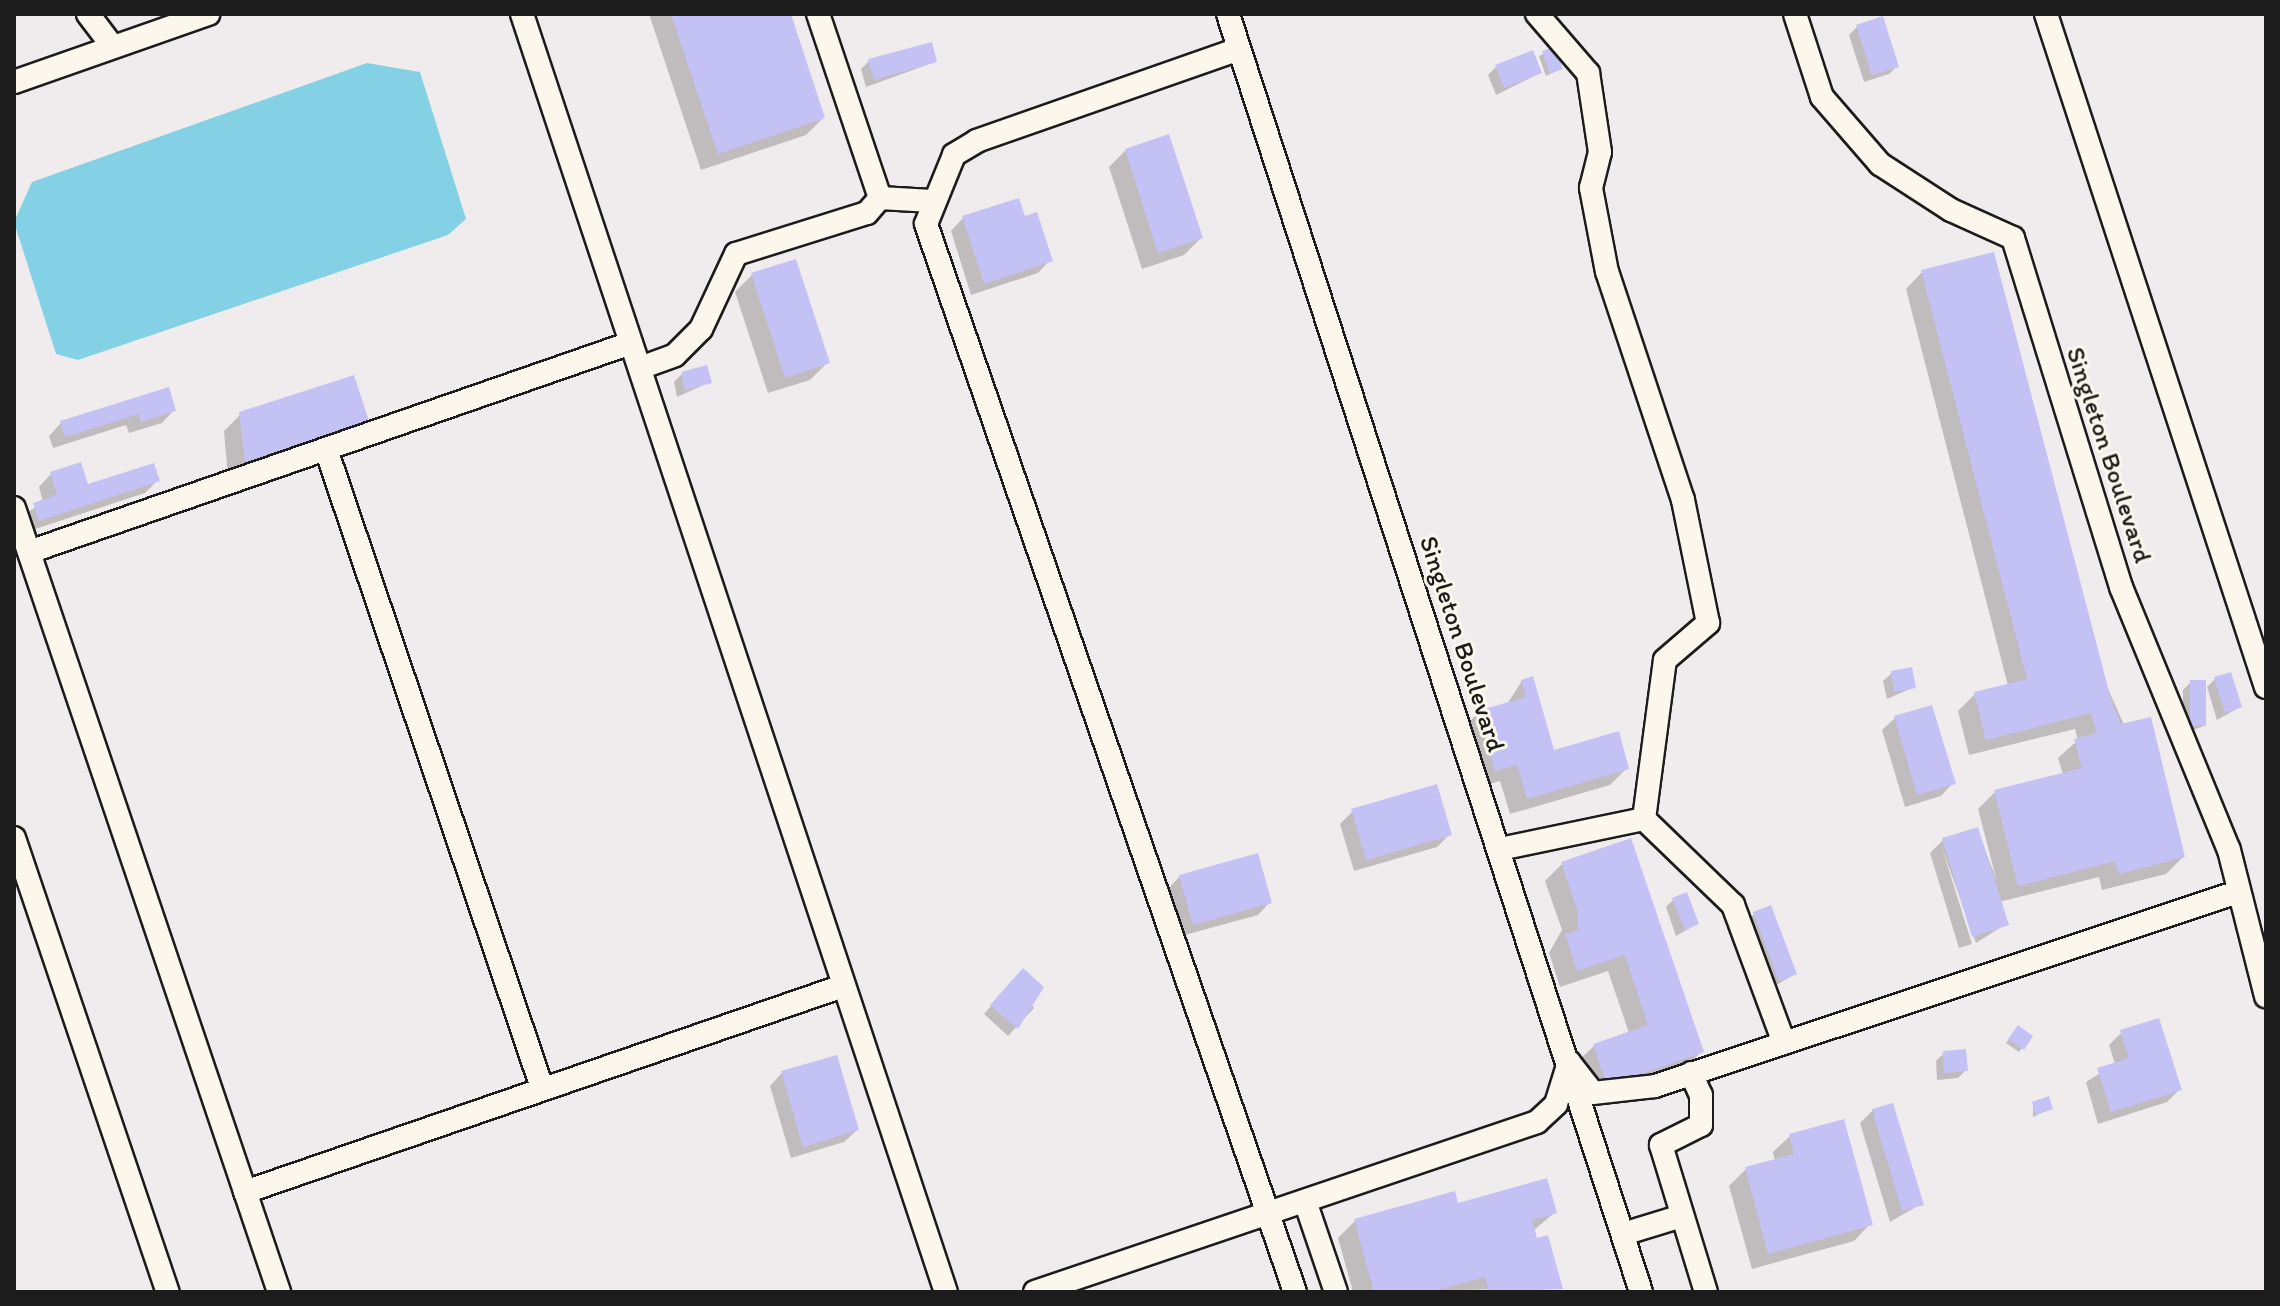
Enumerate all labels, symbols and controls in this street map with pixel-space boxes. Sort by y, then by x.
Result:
street label: Singleton Boulevard [2059,343,2159,567]
street label: Singleton Boulevard [1412,532,1512,756]

